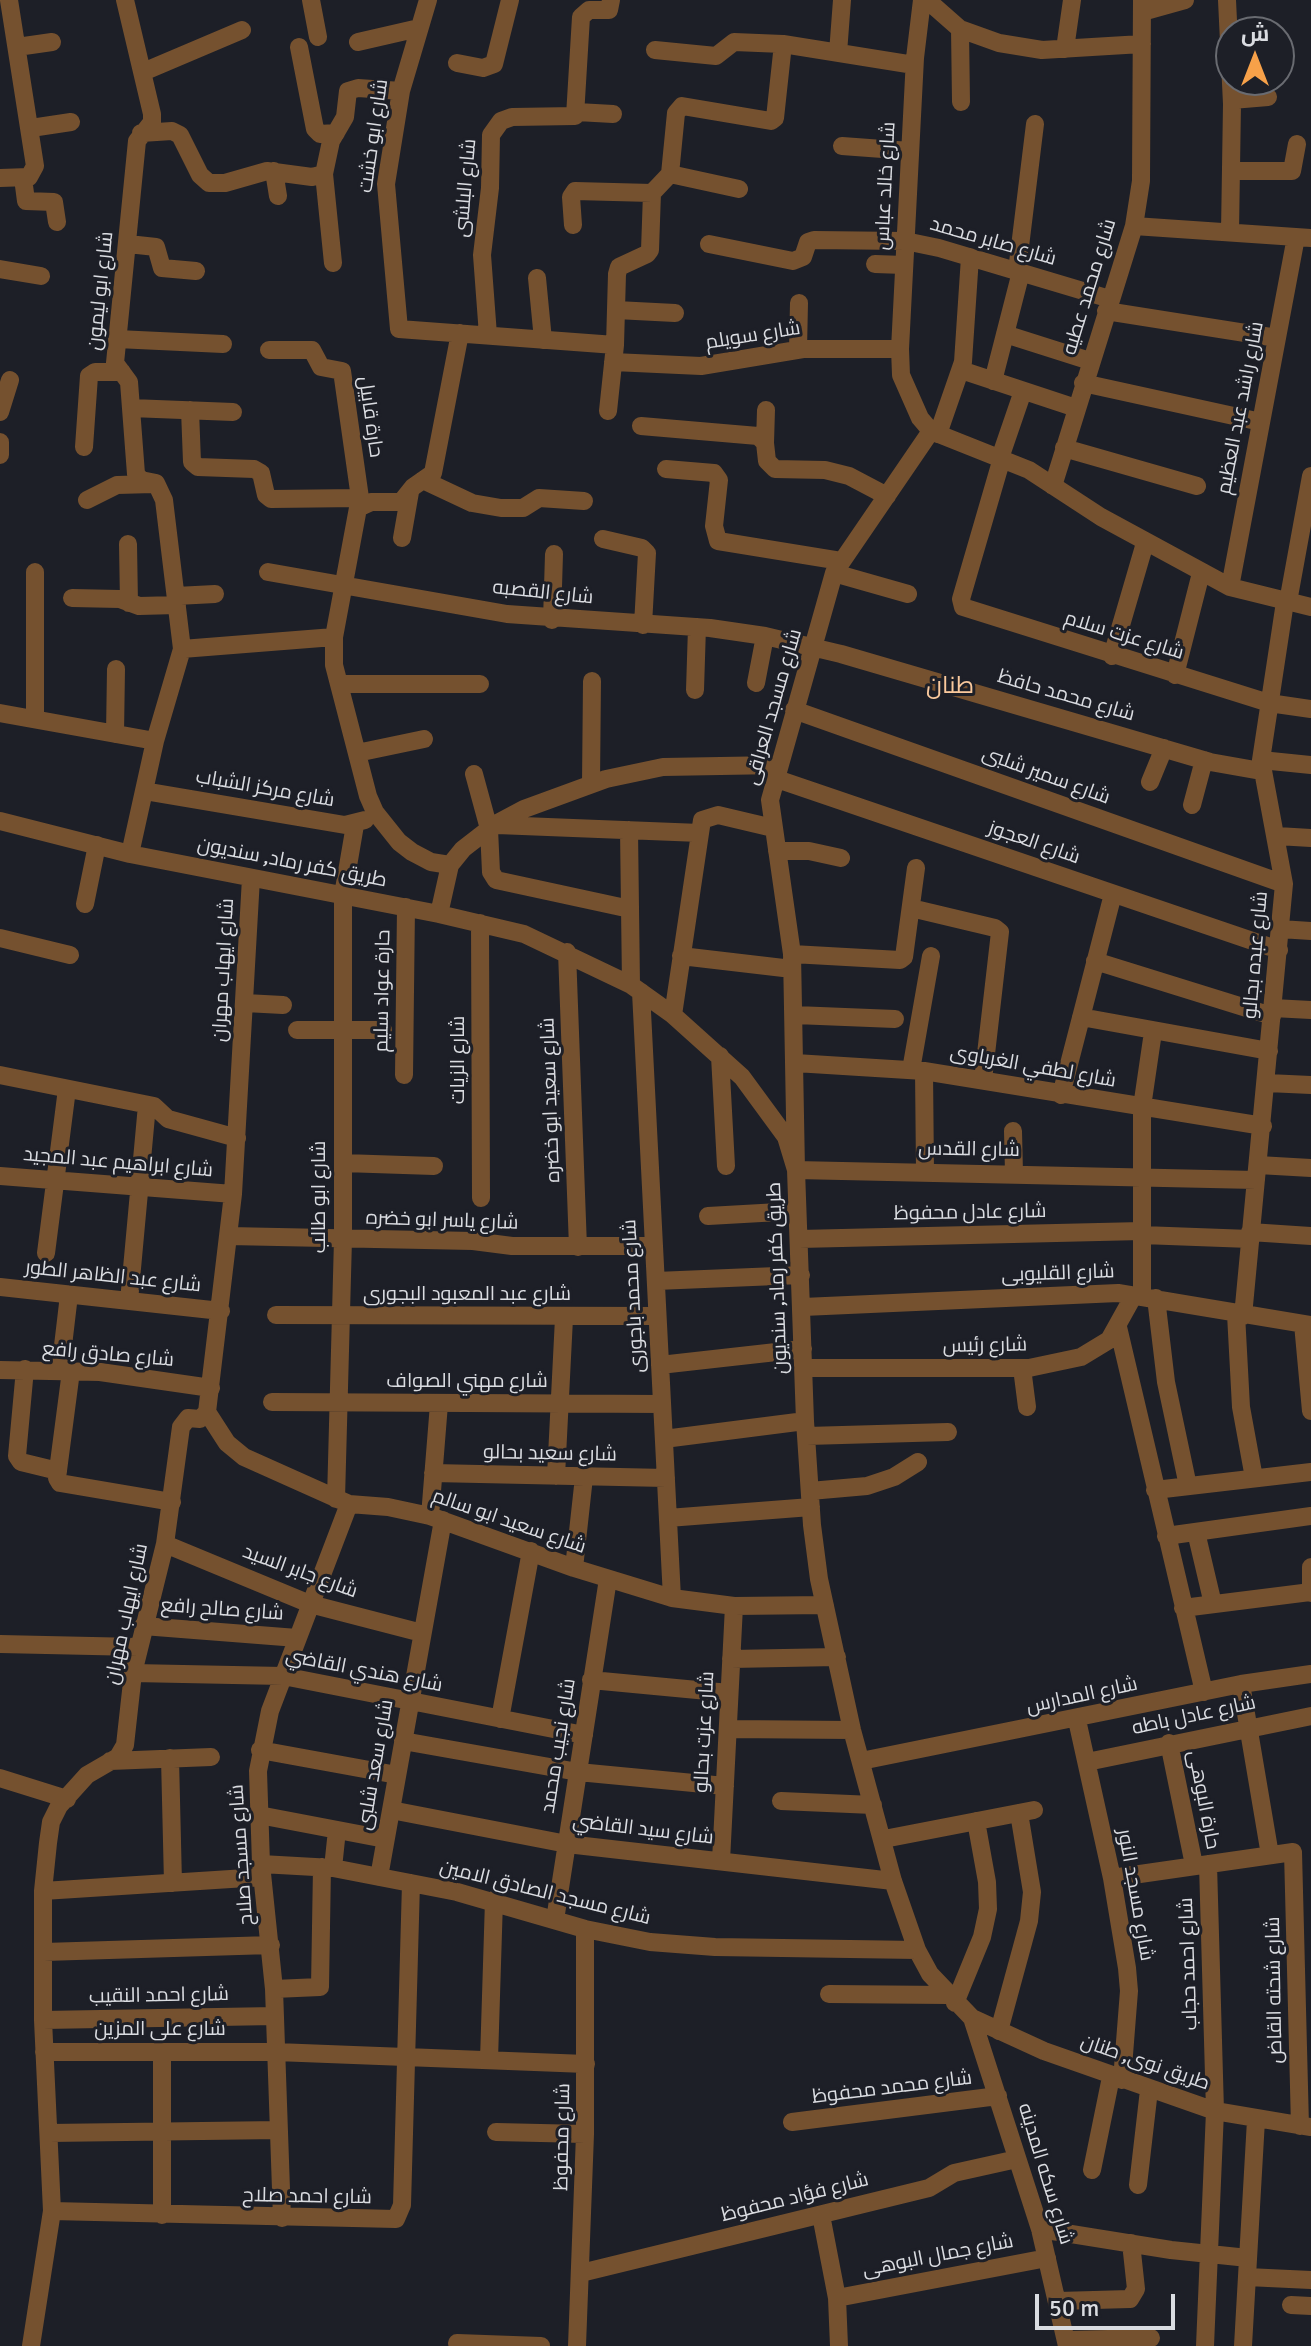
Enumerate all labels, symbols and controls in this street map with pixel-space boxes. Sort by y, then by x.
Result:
north arrow [1215,16,1295,96]
text: ش [1241,20,1269,47]
street label: شارع ابو خشت [354,78,394,194]
street label: شارع خالد عباس [871,121,901,251]
street label: شارع البلشى [450,138,482,238]
street label: شارع صابر محمد [927,213,1059,271]
street label: شارع محمد عطيه [1058,216,1122,358]
street label: شارع ابو ليمون [83,230,119,352]
street label: شارع سويلم [704,317,802,355]
street label: شارع راشد عبد العظيم [1212,319,1270,497]
street label: حارة قابيل [352,375,388,459]
street label: شارع القصبه [491,576,595,610]
street label: شارع عزت سلام [1061,606,1187,666]
street label: شارع مسجد العراقى [740,626,808,788]
street label: شارع محمد حافظ [995,665,1137,727]
district label: طنان [926,673,974,701]
street label: شارع سمير شلبى [979,742,1113,810]
street label: شارع مركز الشباب [194,765,336,813]
street label: شارع العجوز [985,816,1083,870]
street label: طريق كفر رماد, سنديون [195,833,389,893]
street label: شارع عبده بجالو [1238,890,1274,1020]
street label: شارع ايهاب مهران [208,898,240,1042]
street label: حارة عواد سليم [370,929,396,1053]
street label: شارع الزيات [447,1016,471,1104]
street label: شارع سعيد ابو خضره [536,1017,566,1183]
street label: شارع لطفي الغرباوى [948,1041,1118,1093]
street label: شارع القدس [918,1137,1020,1163]
street label: شارع ابو طالب [308,1141,332,1253]
street label: شارع ابراهيم عبد المجيد [22,1143,214,1183]
street label: طريق كفر رماد, سنديون [763,1181,793,1375]
street label: شارع عادل محفوظ [893,1200,1047,1226]
street label: شارع ياسر ابو خضره [365,1206,519,1236]
street label: شارع محمد باجورى [618,1219,650,1373]
street label: شارع عبد الظاهر الطور [24,1256,202,1298]
street label: شارع القليوبى [1001,1260,1115,1288]
street label: شارع عبد المعبود البجورى [363,1283,571,1307]
street label: شارع رئيس [943,1333,1027,1359]
street label: شارع صادق رافع [41,1337,175,1373]
street label: شارع مهني الصواف [386,1370,548,1394]
street label: شارع سعيد بحالو [483,1441,617,1467]
street label: شارع سعيد ابو سالم [429,1484,589,1560]
street label: شارع جابر السيد [239,1540,361,1604]
street label: شارع ايهاب مهران [100,1541,154,1687]
street label: شارع صالح رافع [160,1594,284,1626]
street label: شارع هندي القاضي [284,1644,444,1698]
street label: شارع عزت بحالو [690,1671,720,1793]
street label: شارع المدارس [1024,1673,1140,1719]
street label: شارع نجيب محمد [536,1677,582,1815]
street label: شارع عادل باطه [1130,1691,1258,1741]
street label: شارع سعد شلبى [353,1698,399,1832]
street label: حارة البوهى [1182,1749,1224,1851]
street label: شارع مسجد صلاح [225,1783,259,1927]
street label: شارع سيد القاضي [571,1809,715,1851]
street label: شارع مسجد النور [1112,1827,1158,1963]
street label: شارع مسجد الصادق الامين [437,1855,653,1931]
street label: شارع احمد حجاب [1175,1897,1203,2031]
street label: شارع شحته القاض [1262,1916,1288,2064]
street label: شارع احمد النقيب [89,1983,229,2009]
street label: شارع على المزين [94,2018,226,2042]
street label: طريق نوى, طنان [1077,2030,1213,2096]
street label: شارع محمد محفوظ [811,2066,973,2110]
street label: شارع محفوظ [550,2083,576,2191]
street label: شارع سكه المدينه [1012,2100,1078,2248]
street label: شارع فؤاد محفوظ [719,2168,871,2228]
street label: شارع احمد صلاح [242,2184,372,2210]
street label: شارع جمال البوهى [860,2230,1016,2282]
scale bar [1039,2278,1179,2328]
text: 50 m [1049,2293,1099,2323]

